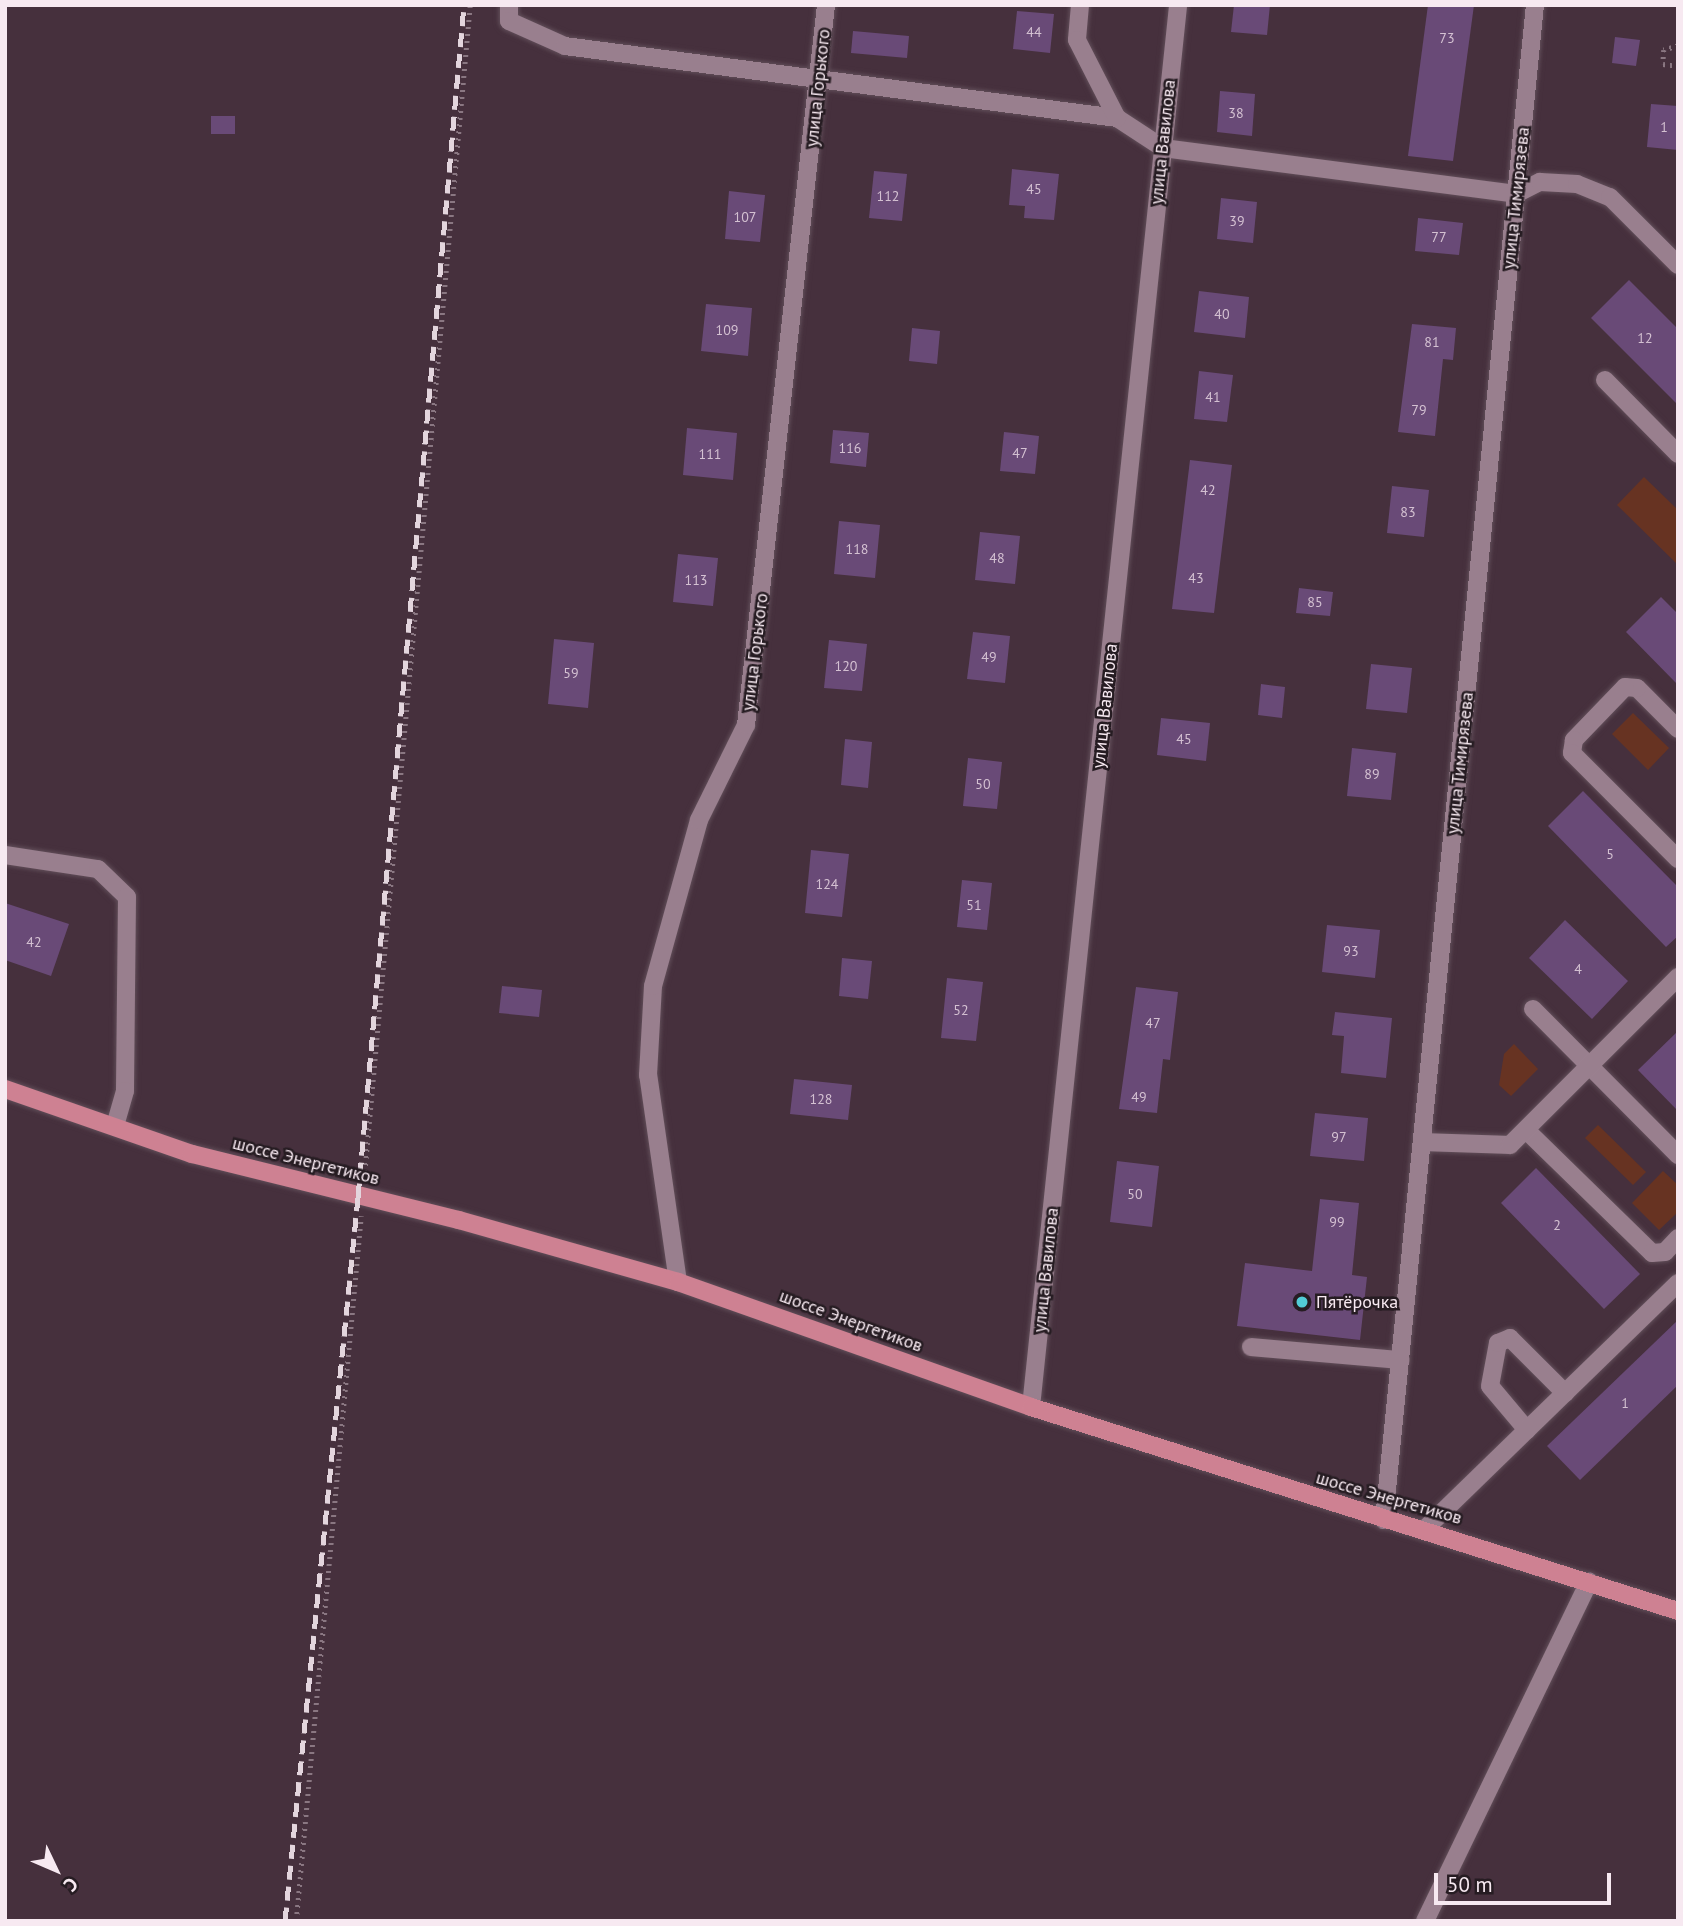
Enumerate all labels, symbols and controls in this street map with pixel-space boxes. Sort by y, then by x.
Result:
house number: 44 [1026,24,1042,40]
street label: улица Горького [801,28,835,148]
house number: 73 [1439,30,1455,46]
street label: улица Вавилова [1146,78,1180,206]
house number: 38 [1228,105,1244,121]
house number: 1 [1660,119,1668,135]
street label: улица Тимирязева [1498,126,1534,270]
house number: 45 [1026,181,1042,197]
house number: 112 [877,188,899,204]
house number: 107 [734,209,756,225]
house number: 39 [1229,213,1245,229]
house number: 77 [1431,229,1447,245]
house number: 40 [1214,306,1230,322]
house number: 109 [716,322,738,338]
house number: 12 [1637,330,1653,346]
house number: 81 [1424,334,1440,350]
house number: 41 [1205,389,1221,405]
house number: 79 [1411,402,1427,418]
house number: 116 [839,440,861,456]
house number: 47 [1012,445,1028,461]
house number: 111 [699,446,721,462]
house number: 42 [1200,482,1216,498]
house number: 83 [1400,504,1416,520]
house number: 118 [846,541,868,557]
house number: 48 [989,550,1005,566]
house number: 43 [1188,570,1204,586]
house number: 113 [685,572,707,588]
street label: улица Горького [737,592,773,712]
house number: 85 [1307,594,1323,610]
street label: улица Вавилова [1088,642,1122,770]
house number: 49 [981,649,997,665]
house number: 120 [835,658,857,674]
house number: 59 [563,665,579,681]
street label: улица Тимирязева [1442,691,1478,835]
house number: 45 [1176,731,1192,747]
house number: 89 [1364,766,1380,782]
house number: 50 [975,776,991,792]
house number: 5 [1606,846,1614,862]
house number: 124 [816,876,838,892]
house number: 51 [966,897,982,913]
house number: 42 [26,934,42,950]
house number: 93 [1343,943,1359,959]
house number: 4 [1574,961,1582,977]
house number: 52 [953,1002,969,1018]
house number: 47 [1145,1015,1161,1031]
house number: 49 [1131,1089,1147,1105]
house number: 128 [810,1091,832,1107]
house number: 97 [1331,1129,1347,1145]
street label: шоссе Энергетиков [230,1132,382,1190]
house number: 50 [1127,1186,1143,1202]
street label: улица Вавилова [1029,1206,1063,1334]
house number: 99 [1329,1214,1345,1230]
house number: 2 [1553,1217,1561,1233]
street label: шоссе Энергетиков [776,1285,926,1357]
place label: Пятёрочка [1316,1291,1398,1313]
marker: Пятёрочка [1294,1294,1310,1310]
house number: 1 [1621,1395,1629,1411]
street label: шоссе Энергетиков [1314,1467,1464,1529]
north arrow [21,1835,91,1905]
scale bar [1438,1860,1615,1904]
text: 50 m [1447,1871,1493,1898]
text: С [59,1872,83,1897]

